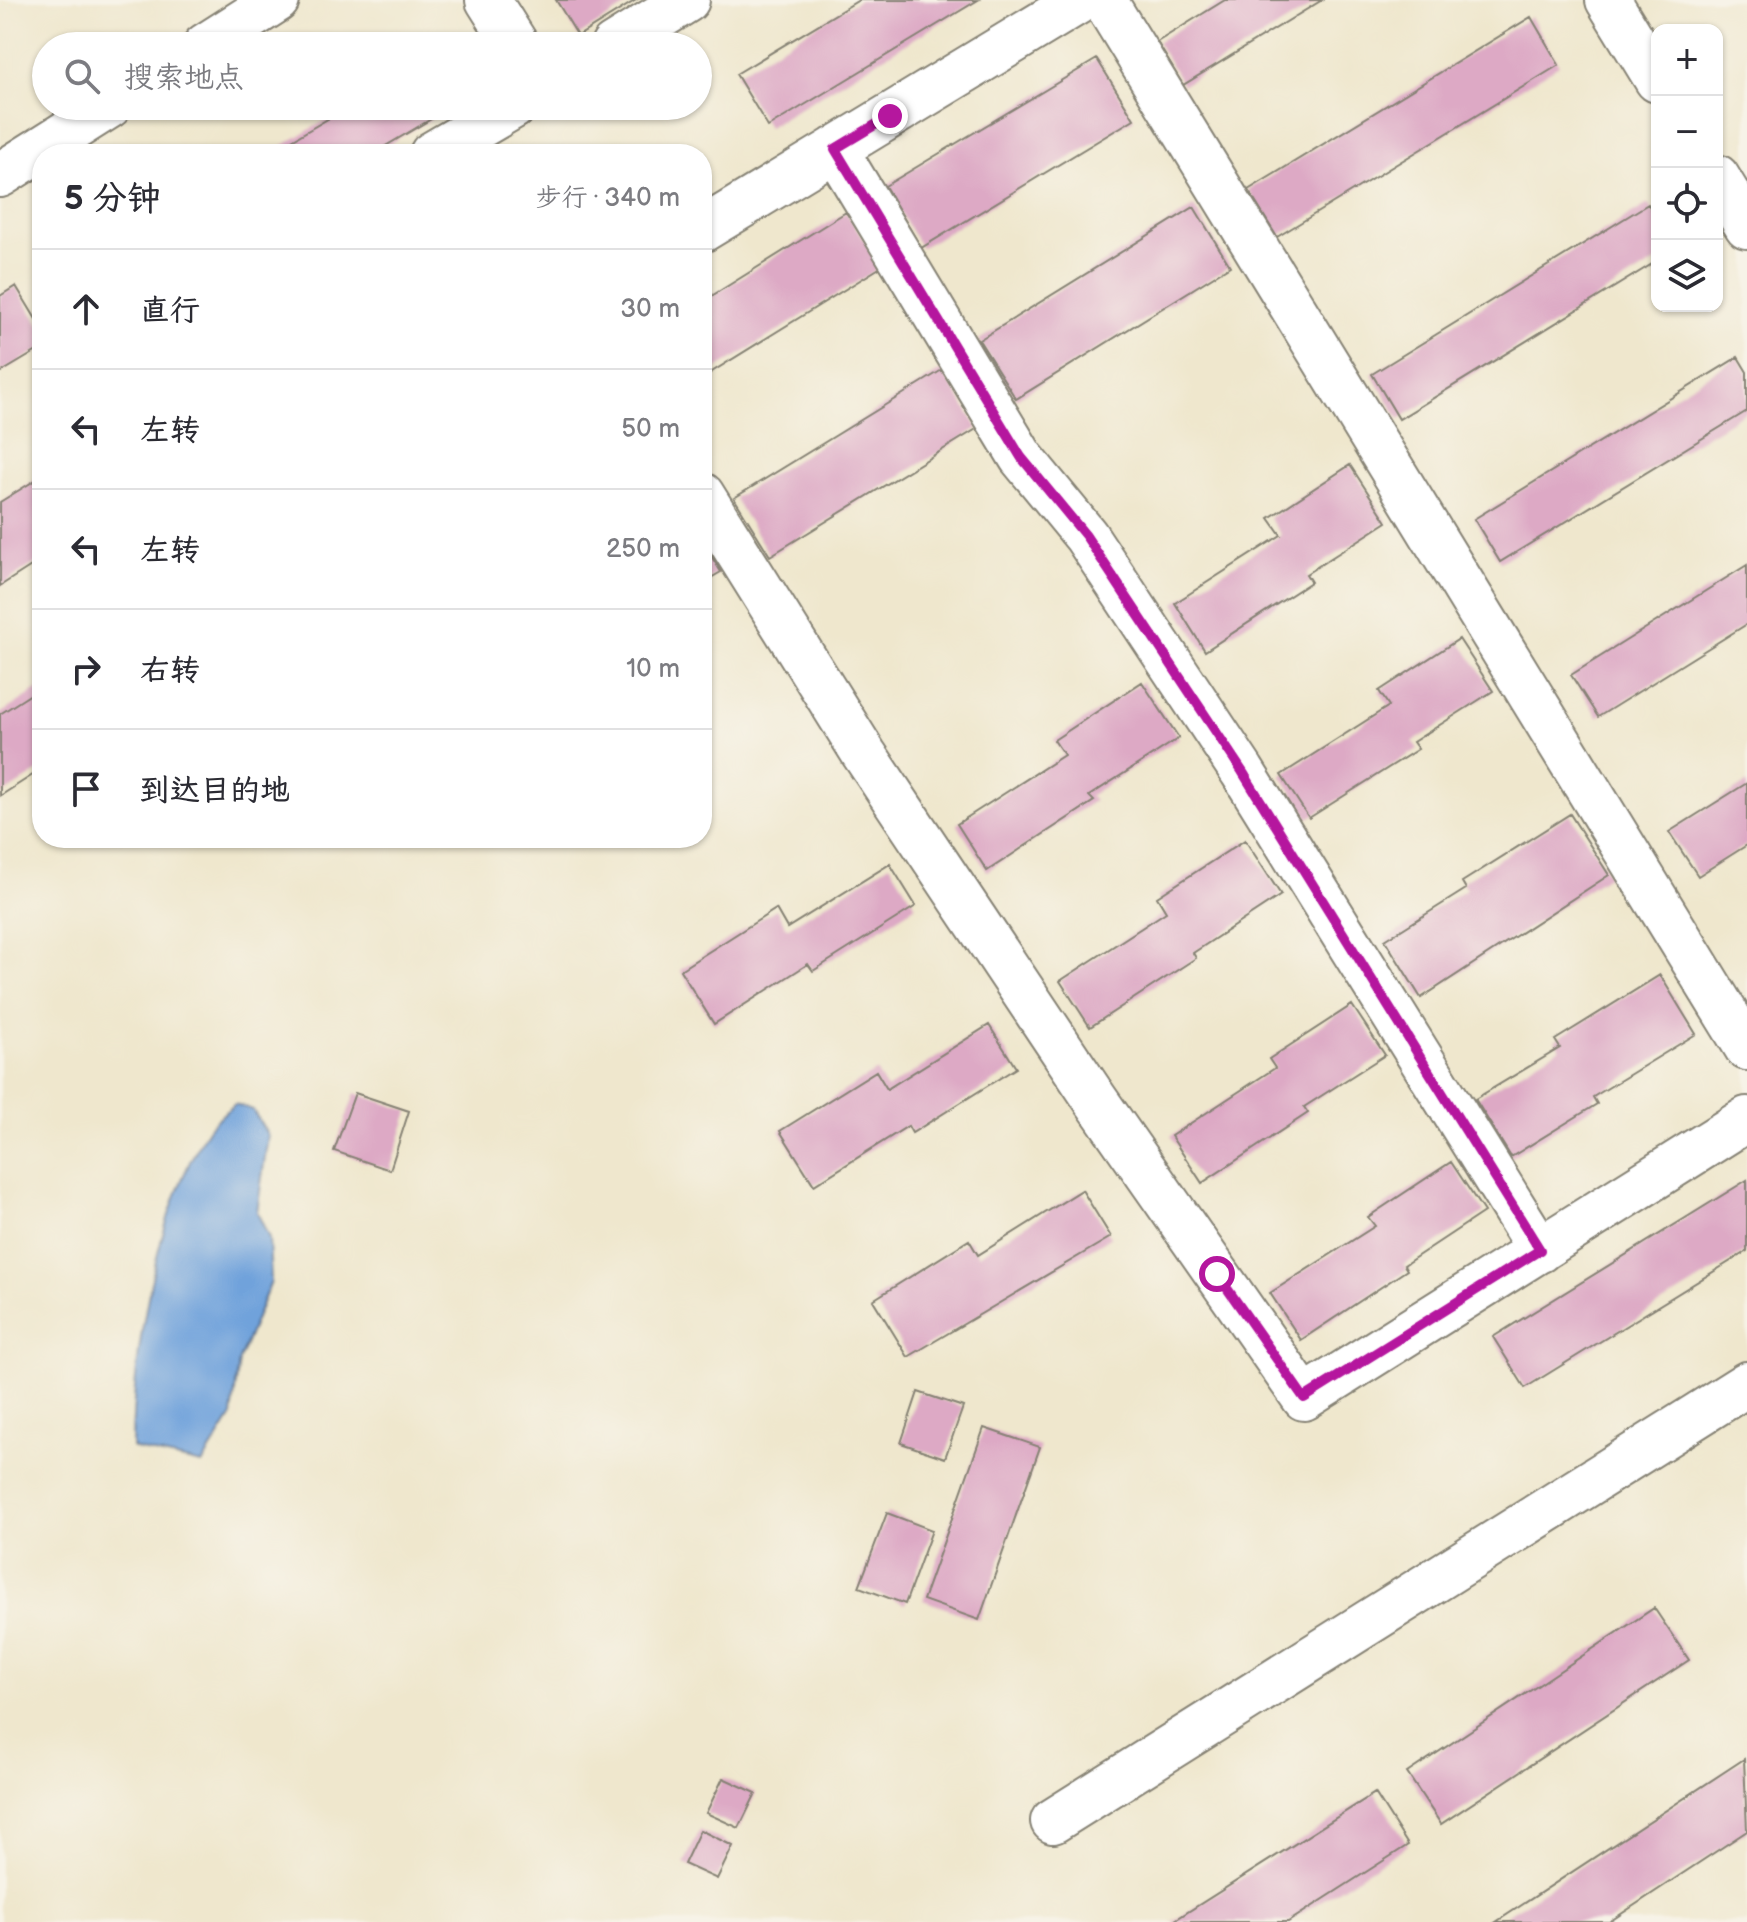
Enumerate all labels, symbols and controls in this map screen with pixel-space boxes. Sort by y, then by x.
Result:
map controls [1651,24,1723,312]
button: + [1651,24,1723,96]
search box [32,32,712,120]
icon: search [60,54,104,98]
text: 搜索地点 [124,60,244,96]
button: − [1651,96,1723,168]
route end [872,98,908,134]
button: locate [1651,168,1723,240]
text: 5 分钟 [64,178,161,219]
text: 步行 · 340 m [535,183,680,214]
button: layers [1651,240,1723,312]
icon: ahead [64,287,108,331]
text: 直行 [140,293,200,329]
text: 30 m [620,294,680,325]
icon: left [64,407,108,451]
text: 左转 [140,413,200,449]
text: 50 m [621,414,680,445]
icon: left [64,527,108,571]
text: 左转 [140,533,200,569]
text: 250 m [606,534,680,565]
icon: right [64,647,108,691]
text: 右转 [140,653,200,689]
text: 10 m [626,654,680,685]
icon: arrive [64,767,108,811]
text: 到达目的地 [140,773,290,809]
route start [1199,1256,1235,1292]

